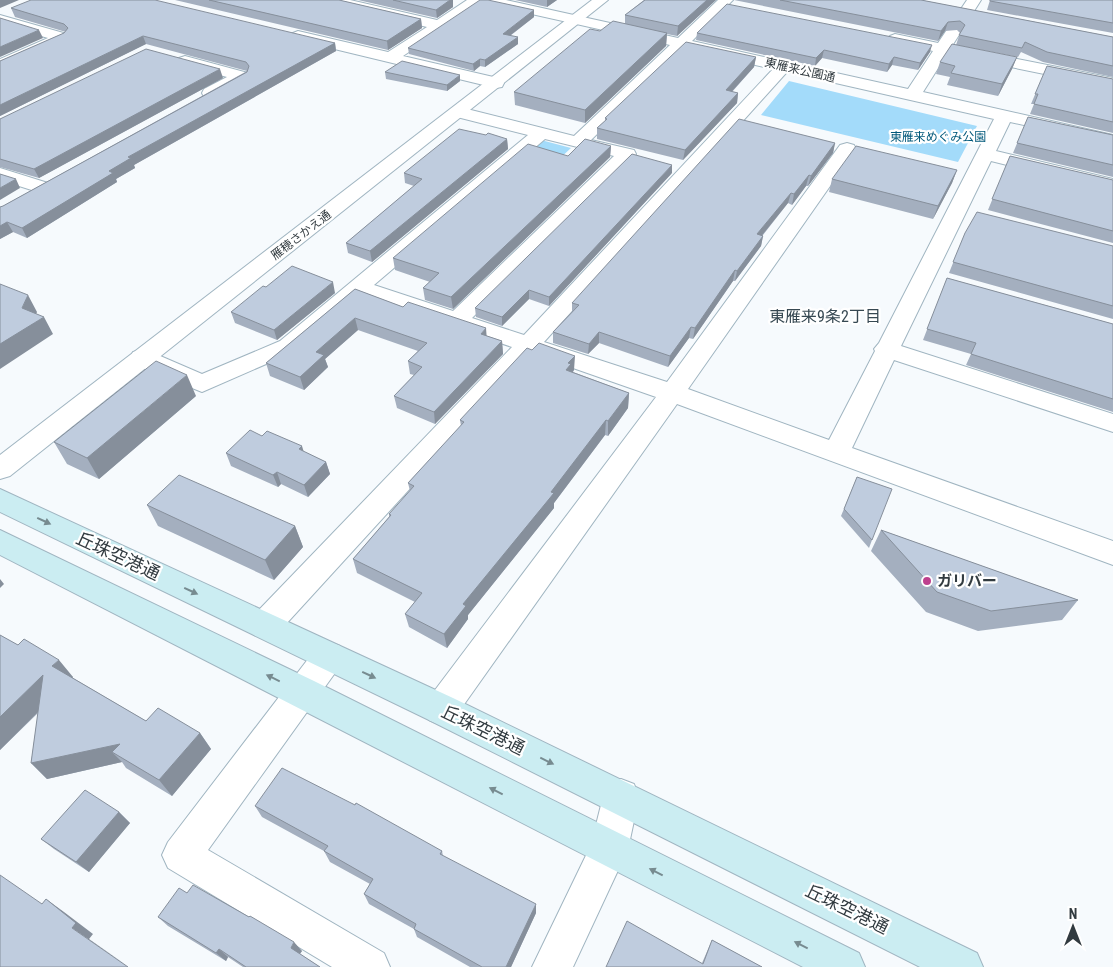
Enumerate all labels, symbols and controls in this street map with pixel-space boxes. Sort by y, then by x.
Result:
street label: 東雁来公園通 [763,55,837,85]
park label: 東雁来めぐみ公園 [890,130,986,144]
street label: 雁穂さかえ通 [268,207,334,263]
district label: 東雁来9条2丁目 [769,307,881,326]
one-way arrow [37,517,51,525]
street label: 丘珠空港通 [73,527,163,584]
place label: ガリバー [937,572,997,590]
marker: ガリバー [921,575,933,587]
one-way arrow [184,587,198,595]
one-way arrow [362,672,376,680]
one-way arrow [266,674,280,682]
street label: 丘珠空港通 [438,700,528,759]
one-way arrow [540,758,554,766]
one-way arrow [488,787,503,795]
one-way arrow [649,868,663,876]
street label: 丘珠空港通 [802,879,892,938]
north arrow [1048,902,1098,952]
text: N [1069,906,1077,922]
one-way arrow [794,941,809,949]

